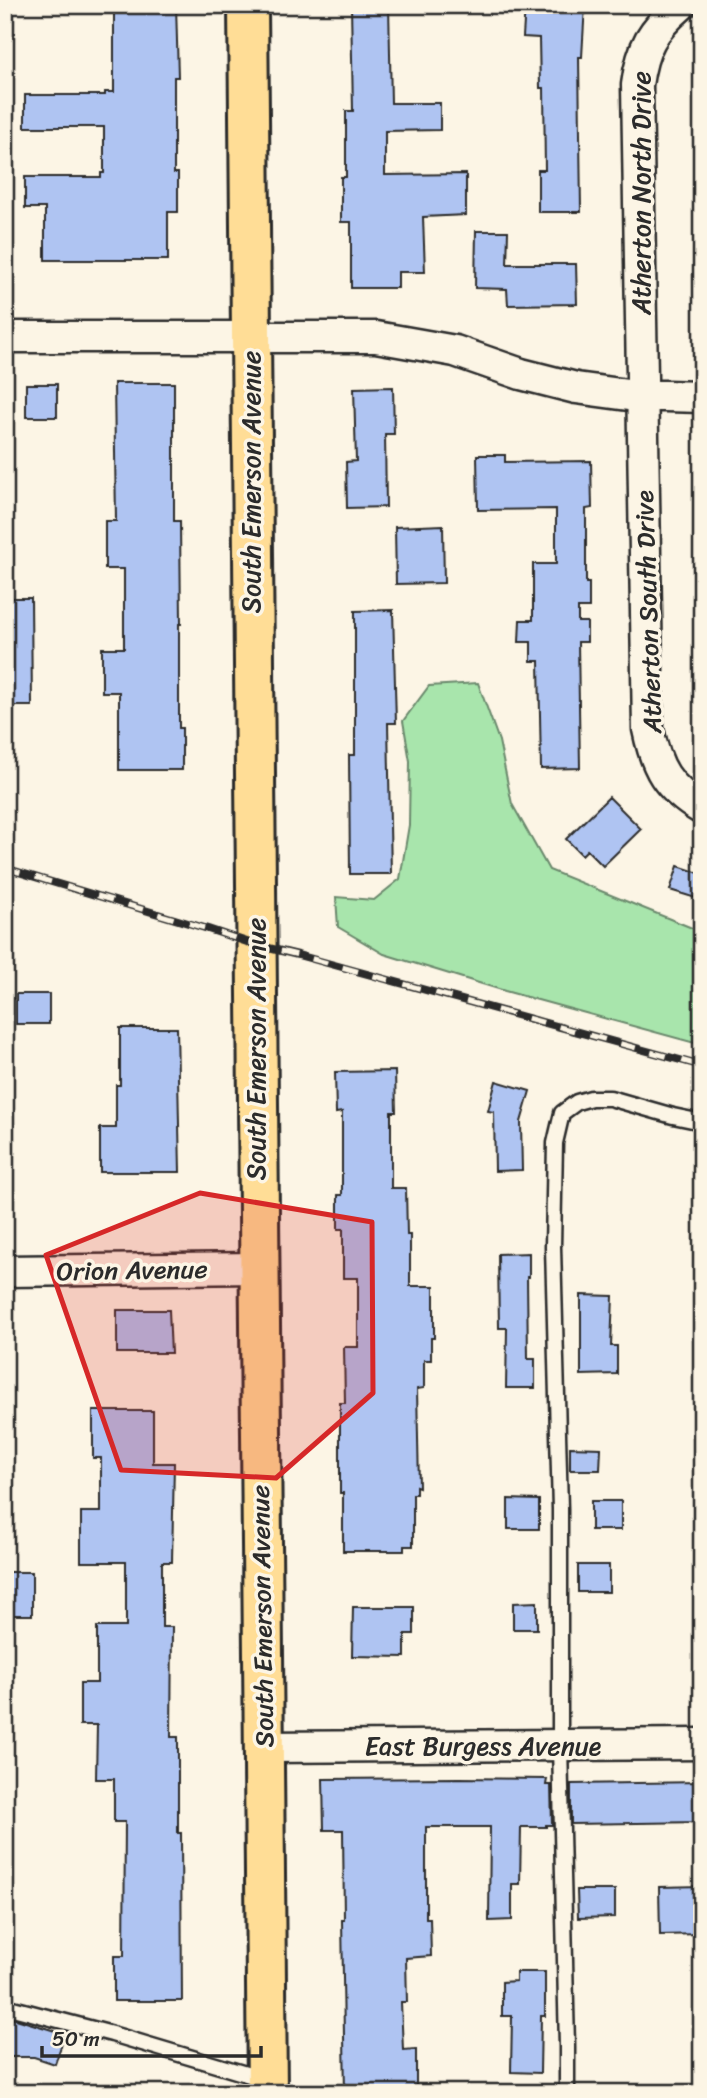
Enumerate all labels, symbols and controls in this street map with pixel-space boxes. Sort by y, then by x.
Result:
street label: Atherton North Drive [618,71,664,316]
street label: South Emerson Avenue [228,351,274,613]
street label: Atherton South Drive [621,489,675,735]
street label: South Emerson Avenue [233,918,279,1180]
street label: Orion Avenue [56,1246,208,1294]
street label: South Emerson Avenue [237,1484,287,1748]
street label: East Burgess Avenue [365,1723,602,1769]
scale bar [42,2014,261,2058]
text: 50 m [52,2020,100,2058]

